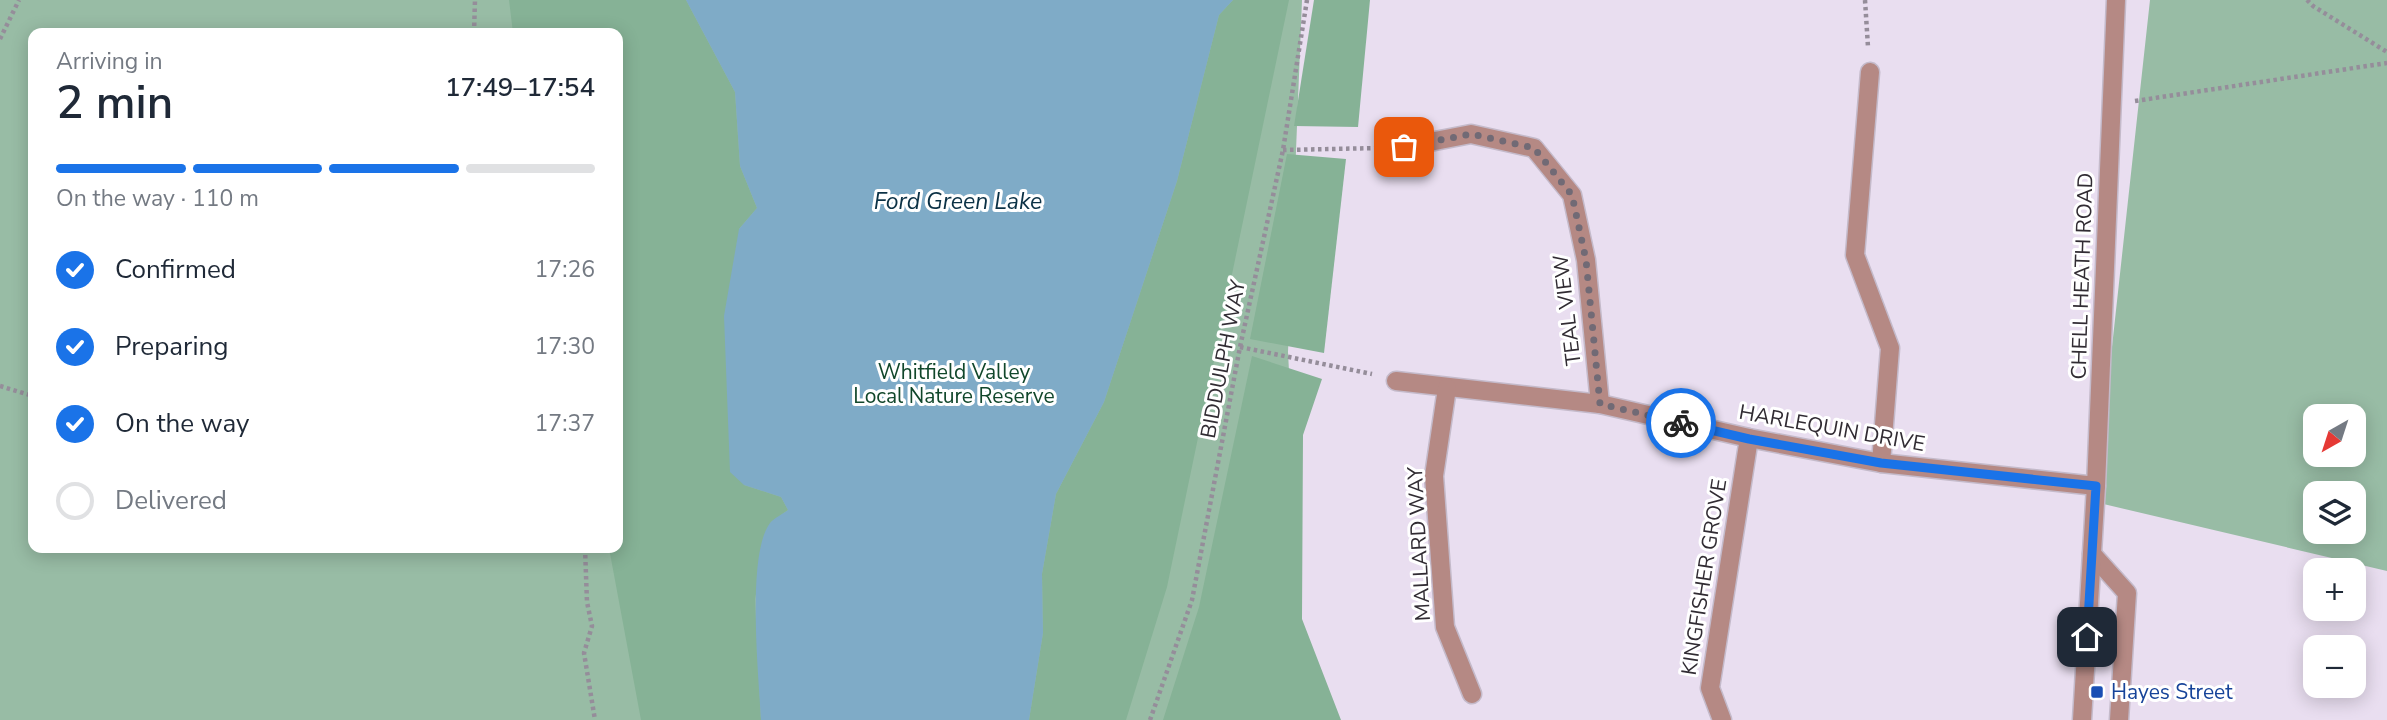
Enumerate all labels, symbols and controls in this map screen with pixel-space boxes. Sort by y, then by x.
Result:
text: Arriving in [56,46,163,77]
text: 17:49–17:54 [445,70,595,105]
text: 2 min [56,71,173,134]
pin [1374,117,1434,177]
icon: bag [1385,128,1423,166]
street label: CHELL HEATH ROAD [2064,172,2100,380]
text: On the way · 110 m [56,183,259,214]
water label: Ford Green Lake [874,186,1042,217]
icon: check [56,251,94,289]
text: Confirmed [115,252,236,287]
street label: TEAL VIEW [1546,253,1588,367]
text: 17:26 [535,254,595,285]
street label: BIDDULPH WAY [1194,277,1252,440]
icon: check [56,328,94,366]
text: Preparing [115,329,228,364]
text: 17:30 [535,331,595,362]
park label: Whitfield Valley Local Nature Reserve [853,358,1055,410]
courier [1646,388,1716,458]
street label: HARLEQUIN DRIVE [1737,398,1927,458]
icon: bike [1662,404,1700,442]
north arrow [2303,404,2366,467]
map controls [2303,404,2366,698]
icon: check [56,405,94,443]
text: On the way [115,406,249,441]
text: 17:37 [535,408,595,439]
street label: MALLARD WAY [1401,466,1437,622]
street label: KINGFISHER GROVE [1675,477,1733,677]
button: layers [2303,481,2366,544]
text: Delivered [115,483,227,518]
button: + [2303,558,2366,621]
pin [2057,607,2117,667]
icon: home [2068,618,2106,656]
button: − [2303,635,2366,698]
place label: Hayes Street [2111,678,2233,706]
marker: Hayes Street [2089,684,2105,700]

